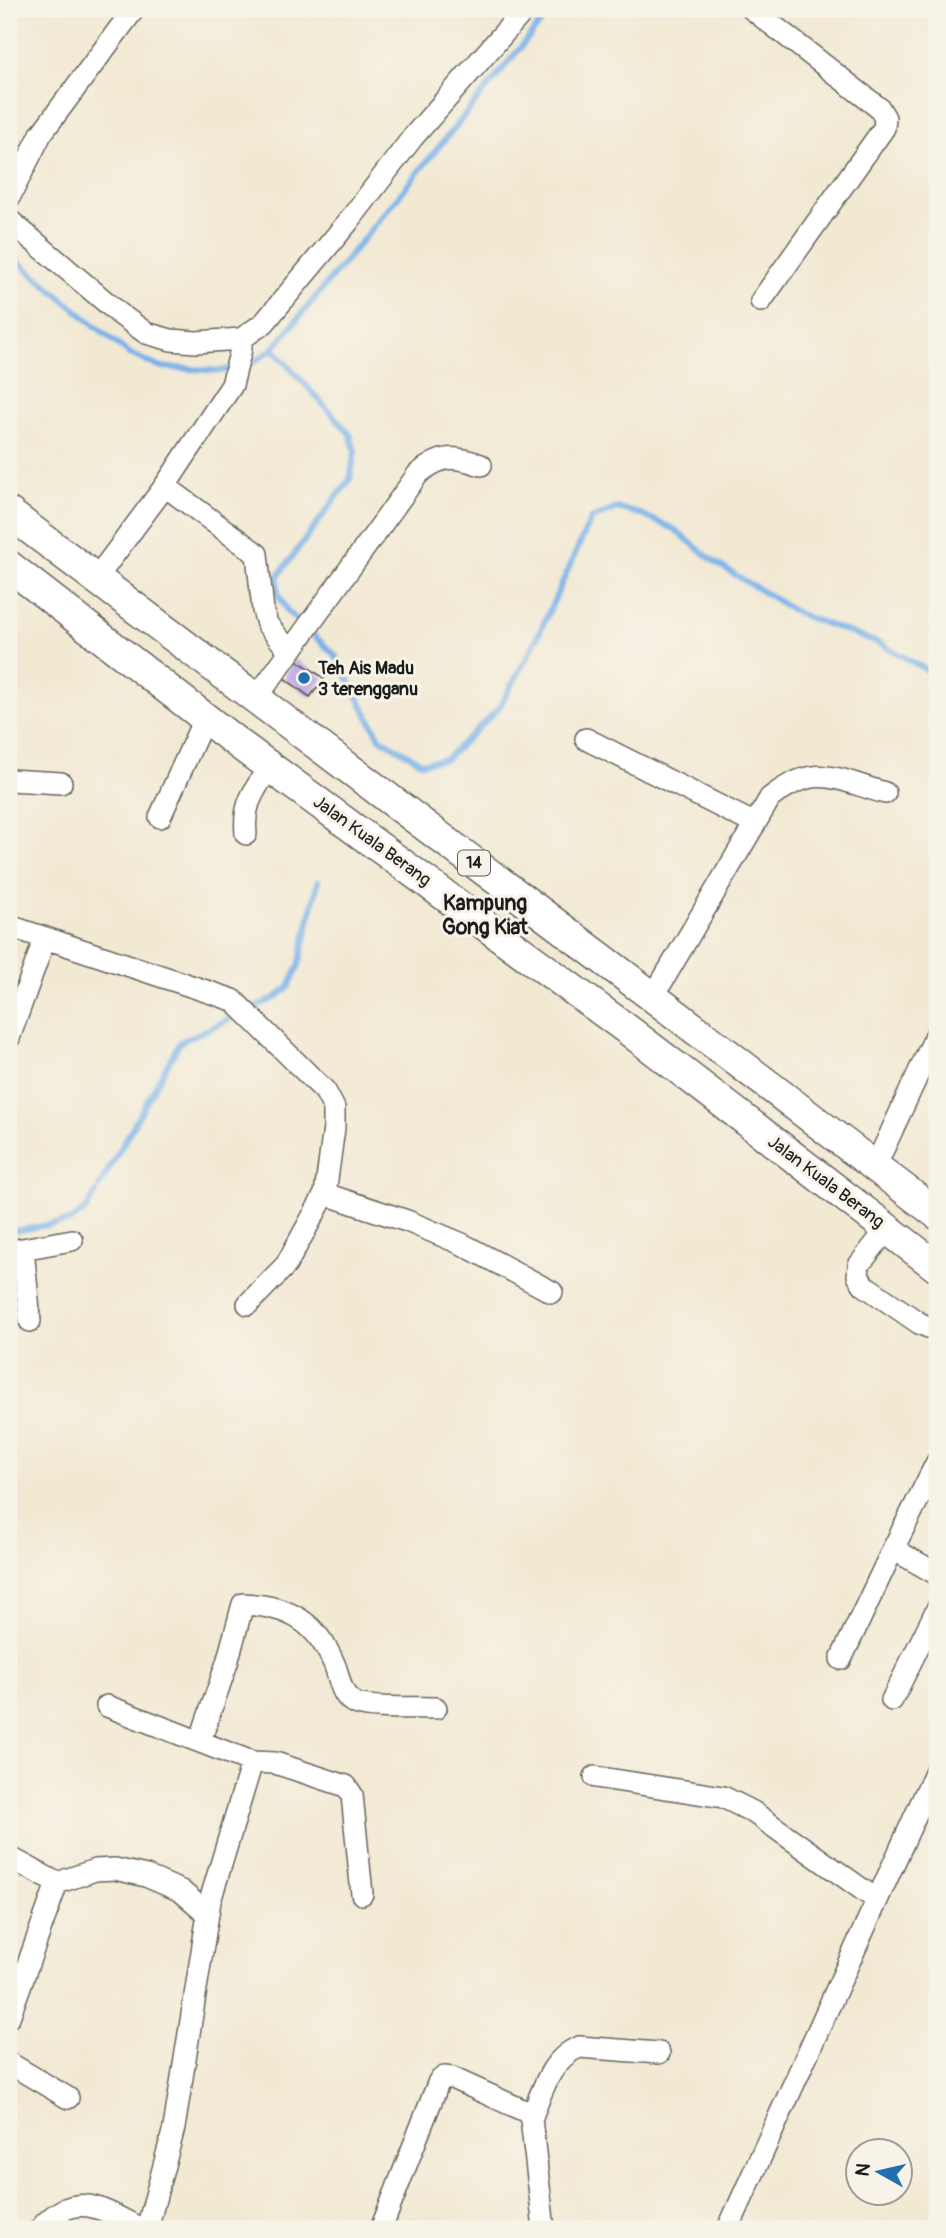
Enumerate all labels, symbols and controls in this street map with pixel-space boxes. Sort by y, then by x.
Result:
place label: Teh Ais Madu 3 terengganu [317,657,418,701]
marker: Teh Ais Madu 3 terengganu [296,670,312,686]
street label: Jalan Kuala Berang [308,790,436,892]
road number: 14 [458,850,490,876]
district label: Kampung Gong Kiat [442,890,529,941]
street label: Jalan Kuala Berang [763,1131,889,1233]
north arrow [844,2136,914,2206]
text: N [850,2162,876,2178]

